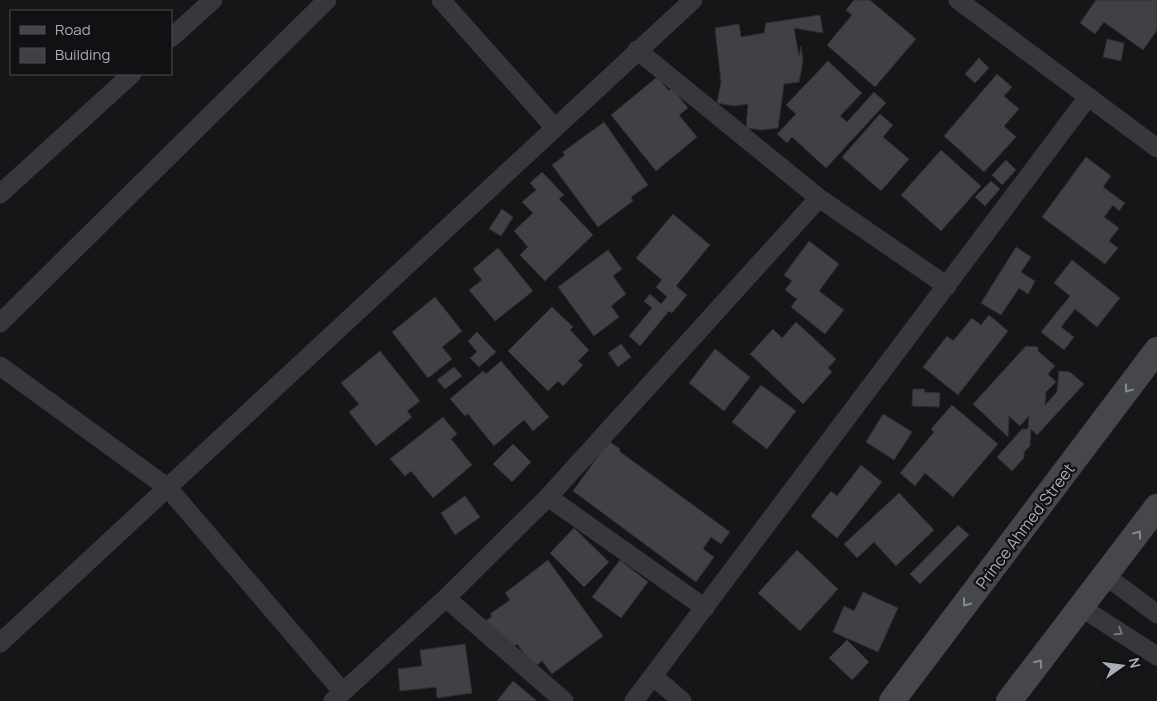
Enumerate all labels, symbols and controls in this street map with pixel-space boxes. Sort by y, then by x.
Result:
legend [10,10,172,75]
text: Road [55,19,91,40]
text: Building [55,44,110,65]
one-way arrow [1125,383,1133,392]
street label: Prince Ahmed Street [970,459,1080,593]
one-way arrow [1132,530,1141,540]
one-way arrow [964,597,972,606]
one-way arrow [1114,626,1123,635]
north arrow [1097,641,1147,691]
text: N [1125,656,1146,670]
one-way arrow [1033,659,1042,668]

